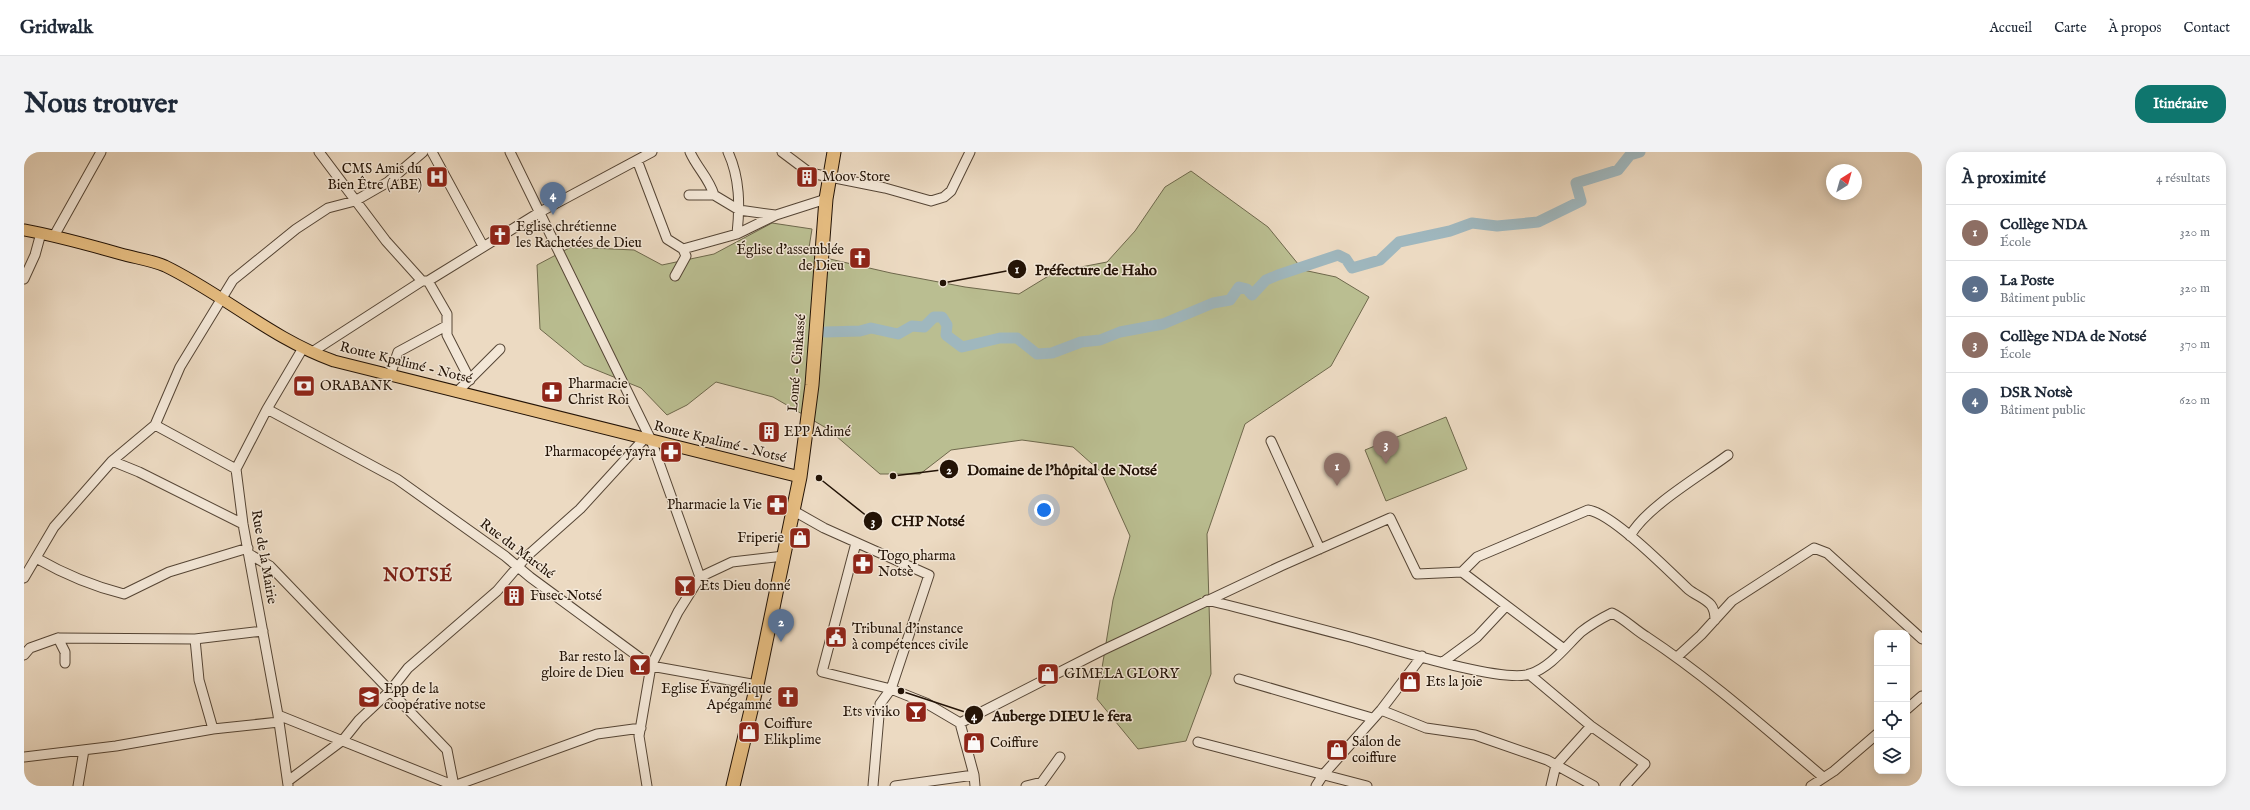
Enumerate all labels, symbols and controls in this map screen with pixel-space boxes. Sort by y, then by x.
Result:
text: Gridwalk [20,16,93,40]
text: Accueil [1989,19,2032,37]
text: Carte [2054,19,2087,37]
text: À propos [2109,19,2161,37]
text: Contact [2183,19,2230,37]
button: Itinéraire [2135,85,2226,123]
text: Nous trouver [24,87,178,122]
place label: CMS Amis du Bien Être (ABE) [327,160,422,194]
hospital icon: CMS Amis du Bien Être (ABE) [424,164,450,190]
building icon: Moov Store [794,164,820,190]
north arrow [1826,164,1862,200]
place label: Moov Store [822,168,891,186]
text: À proximité [1962,168,2046,189]
text: 4 résultats [2156,170,2210,187]
pin: 4 [540,182,566,215]
text: Collège NDA [2000,215,2087,234]
place label: Eglise chrétienne les Rachetées de Dieu [516,218,642,252]
church icon: Eglise chrétienne les Rachetées de Dieu [487,222,513,248]
text: 1 [1973,224,1977,241]
text: 320 m [2180,224,2210,241]
text: École [2000,234,2031,251]
place label: Église d'assemblée de Dieu [736,240,845,275]
church icon: Église d'assemblée de Dieu [847,245,873,271]
callout: Préfecture de Haho [1007,256,1165,283]
text: Préfecture de Haho [1035,261,1157,280]
text: 1 [1015,262,1020,277]
text: La Poste [2000,271,2054,290]
text: 2 [1972,280,1978,297]
text: 320 m [2180,280,2210,297]
text: Bâtiment public [2000,290,2086,307]
street label: Lomé - Cinkassé [784,313,810,413]
text: Collège NDA de Notsé [2000,327,2146,346]
text: 3 [1973,336,1977,353]
text: 370 m [2180,336,2210,353]
street label: Route Kpalimé - Notsé [338,338,475,388]
text: École [2000,346,2031,363]
bank icon: ORABANK [291,373,317,399]
place label: Pharmacie Christ Roi [568,375,629,409]
place label: ORABANK [320,377,393,395]
pharmacy icon: Pharmacie Christ Roi [539,379,565,405]
text: DSR Notsè [2000,383,2072,402]
text: 4 [1972,392,1978,409]
text: 620 m [2179,392,2210,409]
text: Bâtiment public [2000,402,2086,419]
street label: Route Kpalimé - Notsé [652,417,789,467]
building icon: EPP Adimé [756,419,782,445]
place label: EPP Adimé [784,423,851,441]
pin: 3 [1373,431,1399,464]
pharmacy icon: Pharmacopée yayra [658,439,684,465]
place label: Pharmacopée yayra [545,443,657,461]
pin: 1 [1324,453,1350,486]
callout: Domaine de l'hôpital de Notsé [939,456,1165,483]
text: Domaine de l'hôpital de Notsé [967,461,1157,480]
text: 2 [946,463,952,478]
pharmacy icon: Pharmacie la Vie [764,492,790,518]
place label: Pharmacie la Vie [667,496,763,514]
your location [1034,500,1054,520]
street label: Rue de la Mairie [247,508,281,606]
callout: CHP Notsé [863,508,972,535]
text: CHP Notsé [891,512,965,531]
text: 3 [871,514,875,529]
street label: Rue du Marché [476,515,559,583]
shop icon: Friperie [787,525,813,551]
place label: Friperie [737,529,785,547]
place label: Togo pharma Notsè [878,547,957,581]
pharmacy icon: Togo pharma Notsè [850,551,876,577]
district label: NOTSÉ [382,563,453,588]
bar icon: Ets Dieu donné [672,573,698,599]
place label: Ets Dieu donné [700,577,791,595]
building icon: Fusec Notsé [501,583,527,609]
place label: Fusec Notsé [530,587,602,605]
pin: 2 [768,609,794,642]
place label: Tribunal d'instance à compétences civile [852,620,969,654]
public building icon: Tribunal d'instance à compétences civile [823,624,849,650]
map controls [1874,630,1910,774]
button: + [1874,630,1910,666]
place label: Bar resto la gloire de Dieu [541,648,625,682]
bar icon: Bar resto la gloire de Dieu [627,652,653,678]
shop icon: GIMELA GLORY [1035,661,1061,687]
place label: GIMELA GLORY [1064,665,1180,683]
button: − [1874,666,1910,702]
shop icon: Ets la joie [1397,669,1423,695]
place label: Ets la joie [1426,673,1483,691]
place label: Eglise Évangélique Apégammé [661,679,773,714]
place label: Epp de la coopérative notse [384,680,486,714]
school or university icon: Epp de la coopérative notse [356,684,382,710]
church icon: Eglise Évangélique Apégammé [775,684,801,710]
bar icon: Ets viviko [903,699,929,725]
callout: Auberge DIEU le fera [964,702,1140,729]
button: locate [1874,702,1910,738]
place label: Ets viviko [843,703,900,721]
text: Auberge DIEU le fera [991,707,1132,726]
text: 4 [971,709,978,724]
place label: Coiffure Elikplime [764,715,822,749]
shop icon: Coiffure Elikplime [736,719,762,745]
shop icon: Coiffure [961,730,987,756]
place label: Salon de coiffure [1352,733,1401,767]
place label: Coiffure [990,734,1039,752]
shop icon: Salon de coiffure [1324,737,1350,763]
button: layers [1874,738,1910,774]

